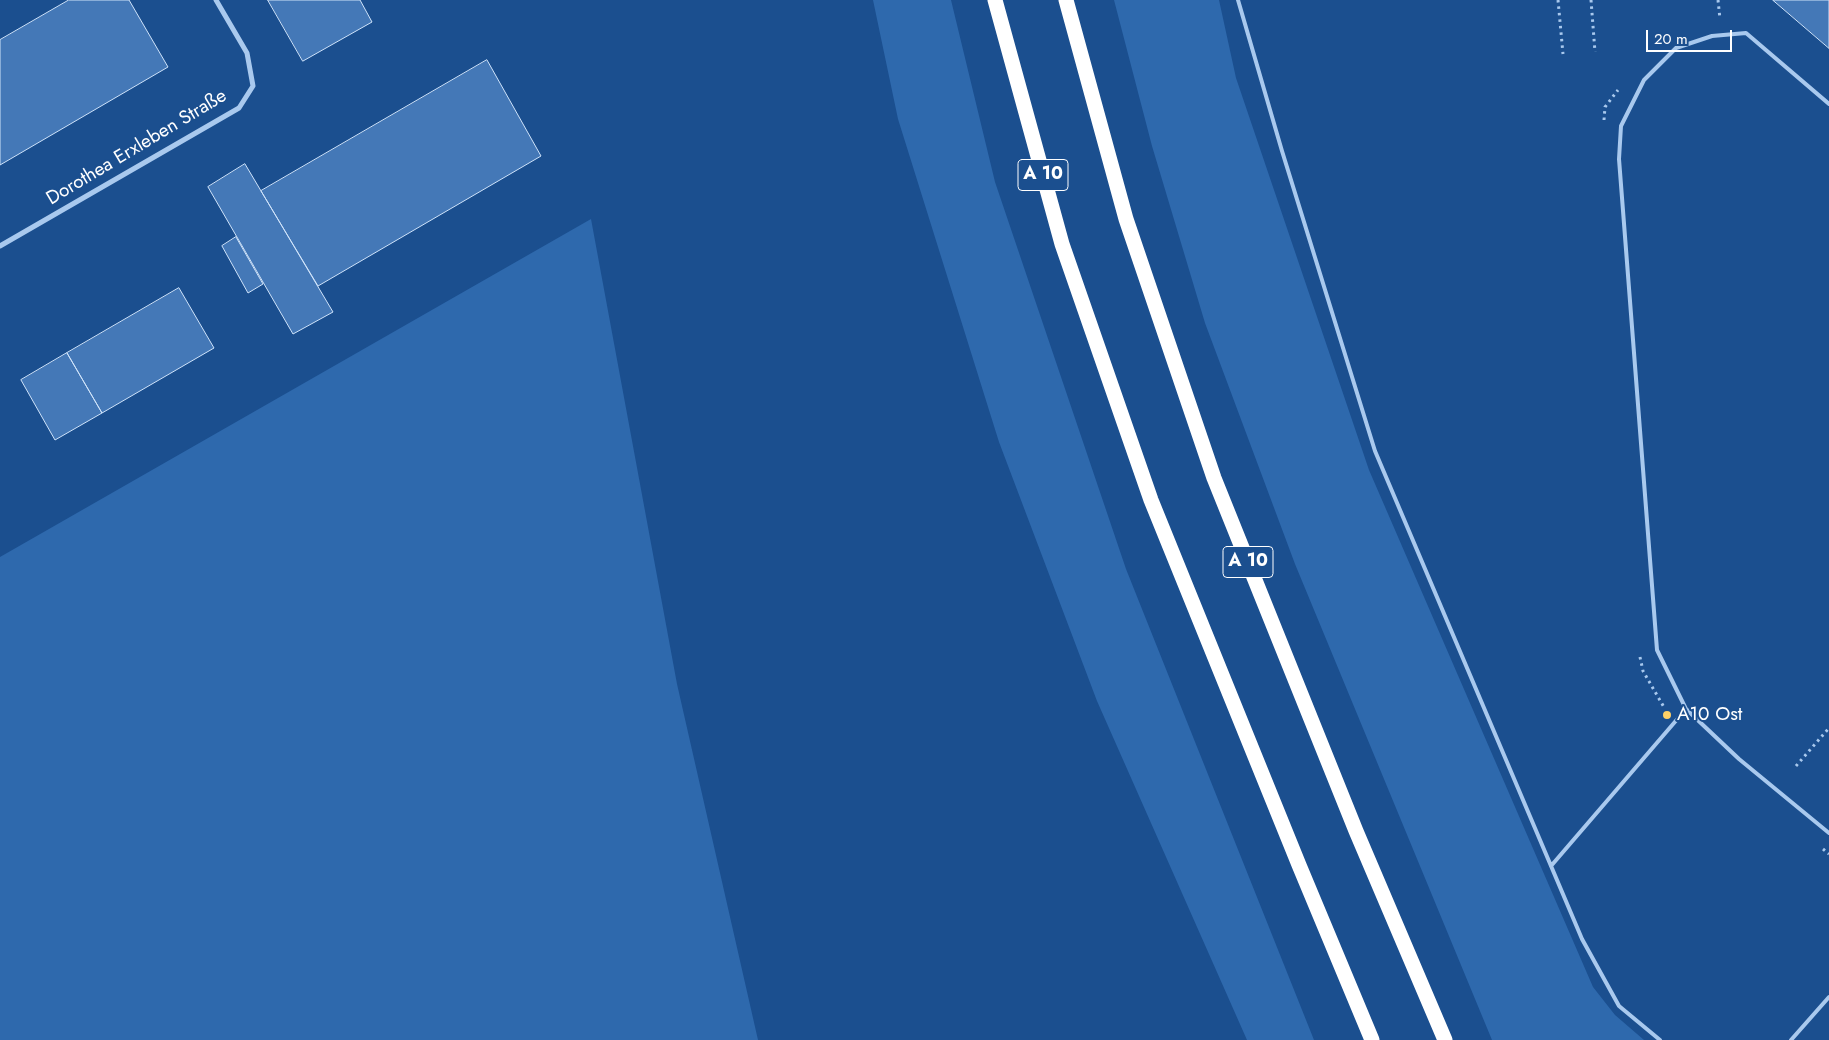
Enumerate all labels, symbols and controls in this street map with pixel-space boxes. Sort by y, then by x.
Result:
scale bar [1649,20,1735,52]
text: 20 m [1654,28,1688,50]
street label: Dorothea Erxleben Straße [43,85,231,211]
road number: A 10 [1018,160,1068,190]
road number: A 10 [1223,546,1273,578]
place label: A10 Ost [1677,704,1742,726]
marker: A10 Ost [1661,709,1673,721]

